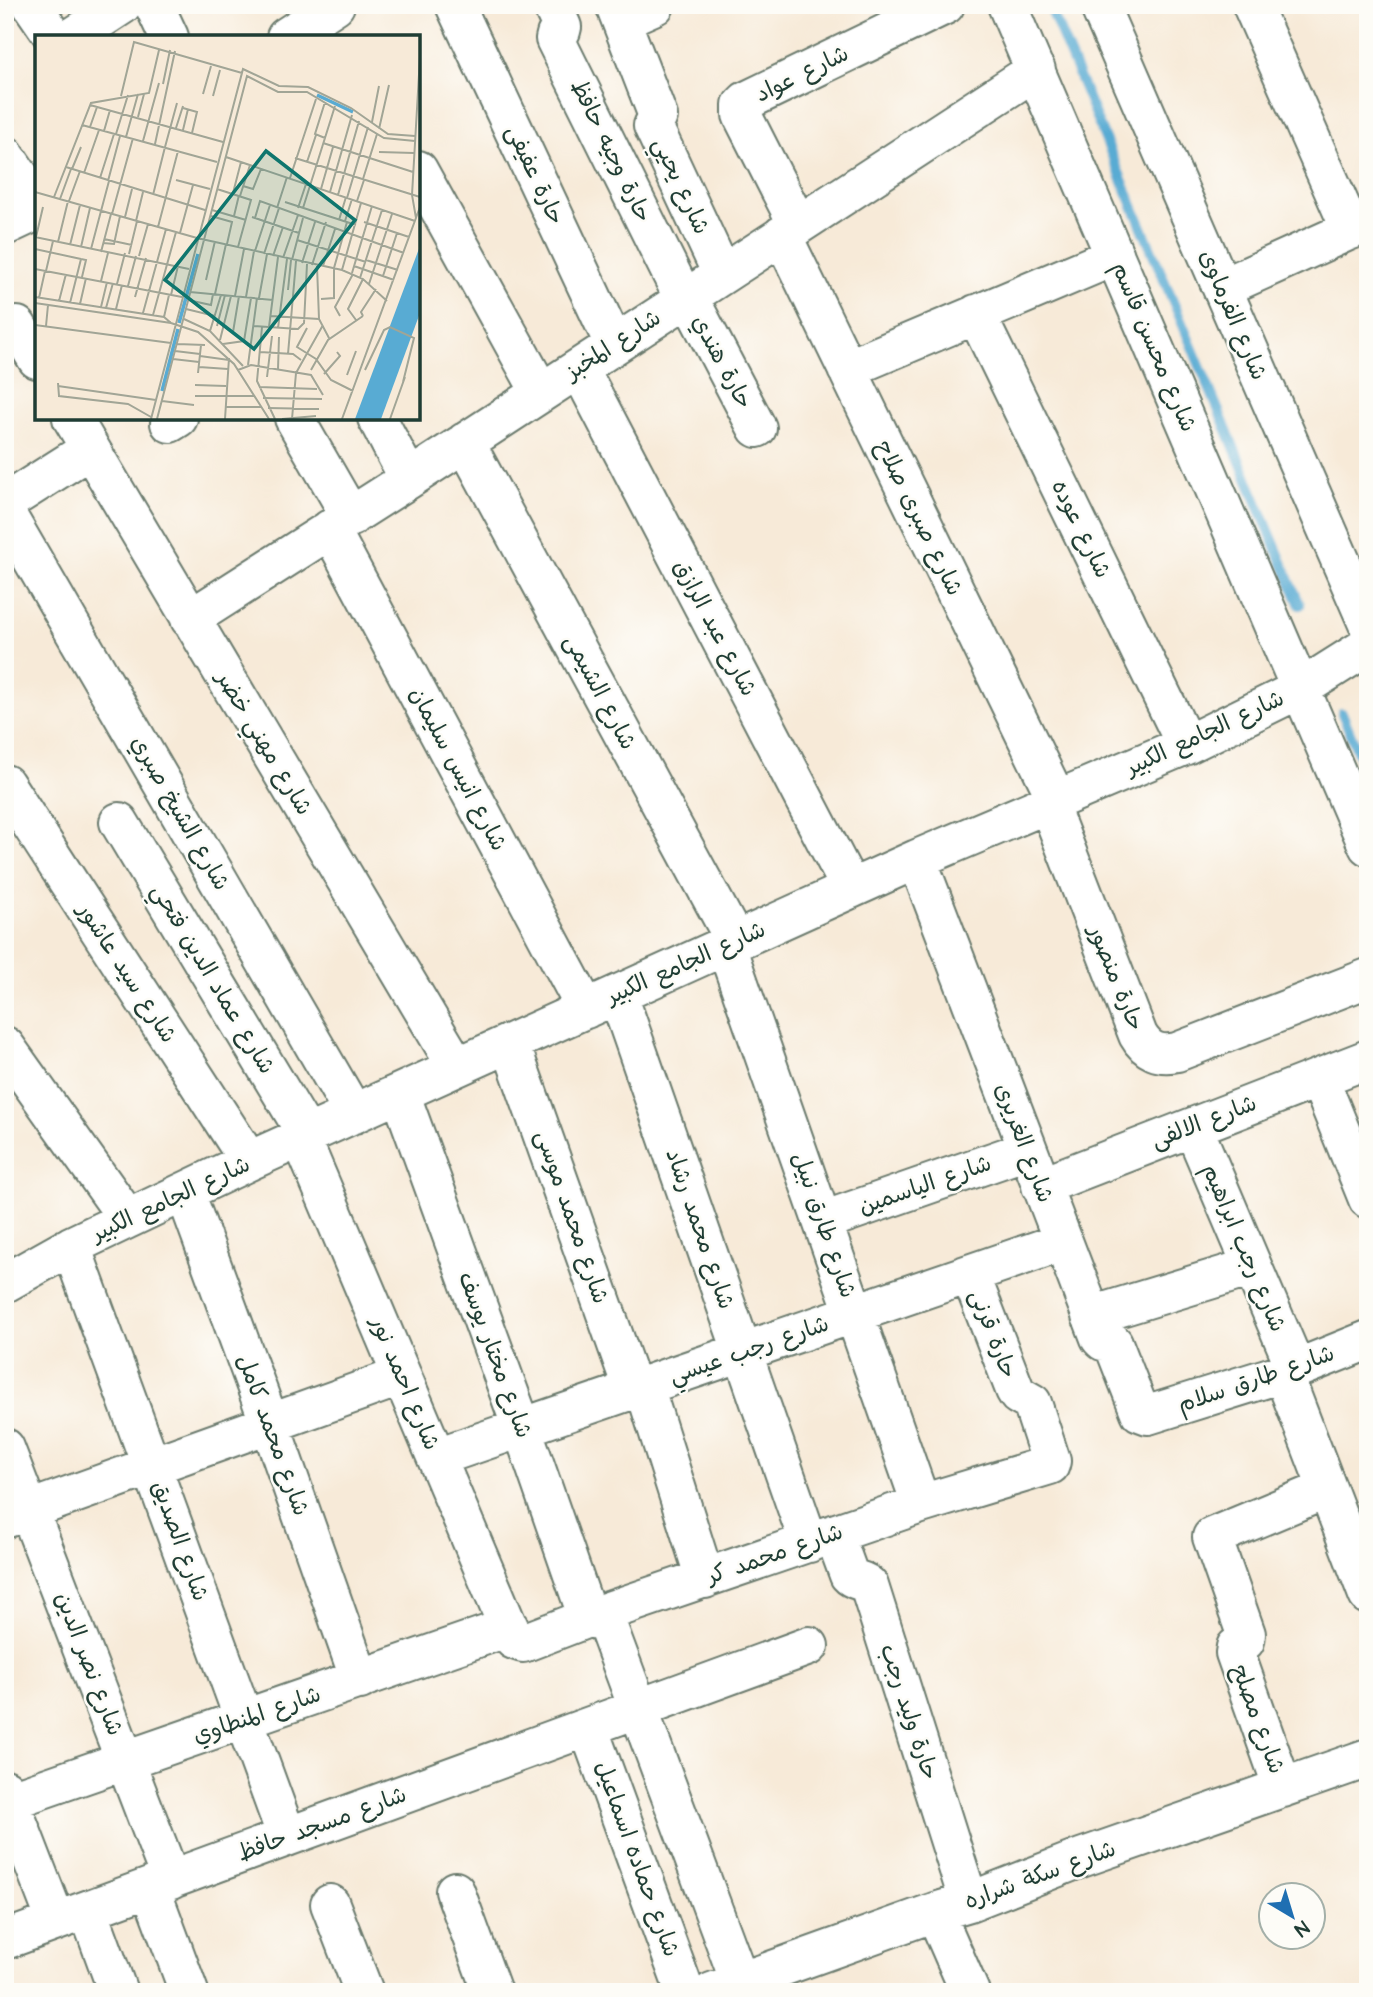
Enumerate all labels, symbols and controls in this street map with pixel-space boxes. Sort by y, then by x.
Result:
inset map [35,35,420,420]
street label: شارع عواد [750,38,854,110]
street label: حارة وجيه حافظ [563,74,659,228]
street label: حارة عفيفى [498,120,572,230]
street label: شارع يحيي [641,132,717,241]
street label: شارع الفرماوى [1191,245,1275,385]
street label: شارع محسن قاسم [1103,257,1204,437]
street label: شارع المخبز [557,302,667,389]
street label: حارة هندي [684,309,760,415]
street label: شارع صبرى صلاح [867,435,971,601]
street label: شارع عوده [1043,474,1119,584]
street label: شارع عبد الرازق [665,554,765,702]
street label: شارع الشيمى [556,629,644,755]
street label: شارع مهني خضر [204,663,320,823]
street label: شارع انيس سليمان [401,681,515,857]
street label: شارع الجامع الكبير [1119,682,1289,785]
street label: شارع الشيخ صبري [123,730,237,896]
street label: شارع عماد الدين فتحي [140,878,283,1082]
street label: شارع سيد عاشور [69,895,184,1049]
street label: شارع الجامع الكبير [599,914,771,1013]
street label: حارة منصور [1080,919,1152,1036]
street label: شارع الغريرى [987,1079,1061,1207]
street label: شارع الالفى [1147,1087,1261,1157]
street label: شارع محمد موسى [527,1126,617,1308]
street label: شارع محمد رشاد [658,1145,742,1313]
street label: شارع الياسمين [854,1147,996,1223]
street label: شارع الجامع الكبير [85,1148,255,1251]
street label: شارع طارق نبيل [784,1148,864,1302]
street label: شارع رجب ابراهيم [1193,1159,1294,1337]
street label: شارع مختار يوسف [450,1267,540,1443]
street label: حارة قرنى [961,1285,1025,1383]
street label: شارع رجب عيسي [665,1308,835,1396]
street label: شارع احمد نور [362,1310,448,1455]
street label: شارع طارق سلام [1173,1337,1339,1422]
street label: شارع محمد كامل [229,1350,317,1520]
street label: شارع الصديق [143,1476,217,1606]
street label: شارع محمد كر [701,1516,847,1593]
street label: شارع نصر الدين [47,1588,131,1740]
street label: حارة وليد رجب [872,1640,946,1784]
street label: شارع مصلح [1223,1660,1293,1778]
street label: شارع المنطاوي [189,1678,325,1752]
street label: شارع حماده اسماعيل [587,1757,687,1961]
street label: شارع مسجد حافظ [233,1779,411,1869]
street label: شارع سكة شراره [960,1833,1120,1917]
north arrow [1258,1882,1328,1952]
text: N [1288,1914,1315,1943]

